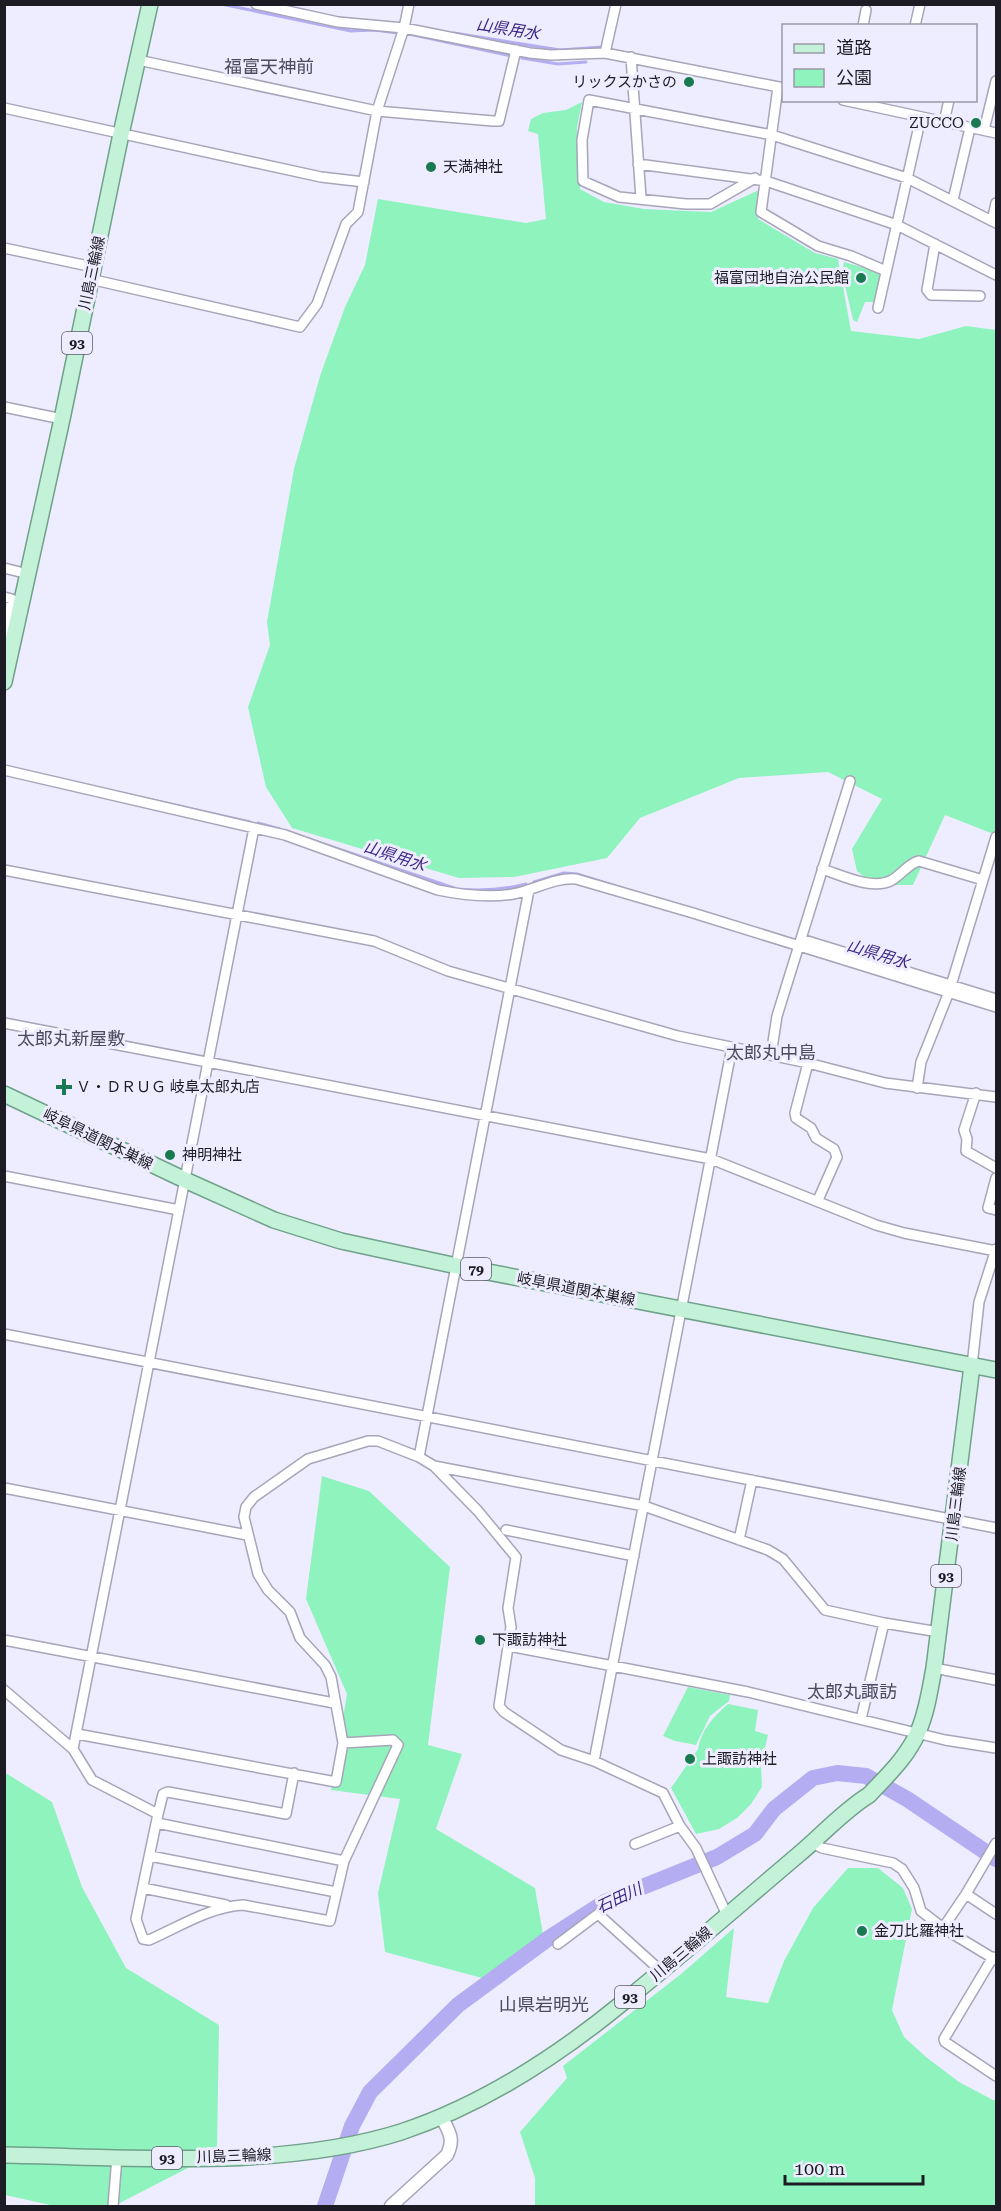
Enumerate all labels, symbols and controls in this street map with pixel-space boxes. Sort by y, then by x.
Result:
water label: 山県用水 [475,15,543,44]
legend [782,24,977,102]
text: 道路 [836,37,872,58]
district label: 福富天神前 [224,56,314,77]
text: 公園 [836,67,872,88]
place label: リックスかさの [572,73,677,91]
marker: リックスかさの [682,75,696,89]
place label: ZUCCO [909,114,964,132]
marker: ZUCCO [969,116,983,130]
place label: 天満神社 [443,158,503,176]
marker: 天満神社 [424,160,438,174]
street label: 川島三輪線 [75,234,109,312]
place label: 福富団地自治公民館 [714,269,849,287]
marker: 福富団地自治公民館 [854,271,868,285]
road number: 93 [62,332,92,354]
water label: 山県用水 [362,837,430,876]
water label: 山県用水 [845,936,913,973]
district label: 太郎丸新屋敷 [17,1028,125,1049]
district label: 太郎丸中島 [726,1042,816,1063]
place label: Ｖ・ＤＲＵＧ 岐阜太郎丸店 [76,1078,260,1096]
marker: Ｖ・ＤＲＵＧ 岐阜太郎丸店 [57,1080,71,1094]
street label: 岐阜県道関本巣線 [40,1105,156,1173]
place label: 神明神社 [182,1146,242,1164]
marker: 神明神社 [163,1148,177,1162]
road number: 79 [461,1258,491,1280]
street label: 岐阜県道関本巣線 [515,1269,637,1309]
street label: 川島三輪線 [942,1466,970,1542]
road number: 93 [931,1565,961,1587]
place label: 下諏訪神社 [492,1631,567,1649]
marker: 下諏訪神社 [473,1633,487,1647]
district label: 太郎丸諏訪 [807,1681,897,1702]
place label: 上諏訪神社 [702,1750,777,1768]
marker: 上諏訪神社 [683,1752,697,1766]
water label: 石田川 [593,1878,647,1917]
place label: 金刀比羅神社 [874,1922,964,1940]
street label: 川島三輪線 [646,1923,716,1985]
marker: 金刀比羅神社 [855,1924,869,1938]
road number: 93 [615,1986,645,2008]
district label: 山県岩明光 [499,1994,589,2015]
street label: 川島三輪線 [196,2146,272,2166]
road number: 93 [152,2147,182,2169]
scale bar [785,2148,923,2186]
text: 100 m [794,2158,845,2179]

